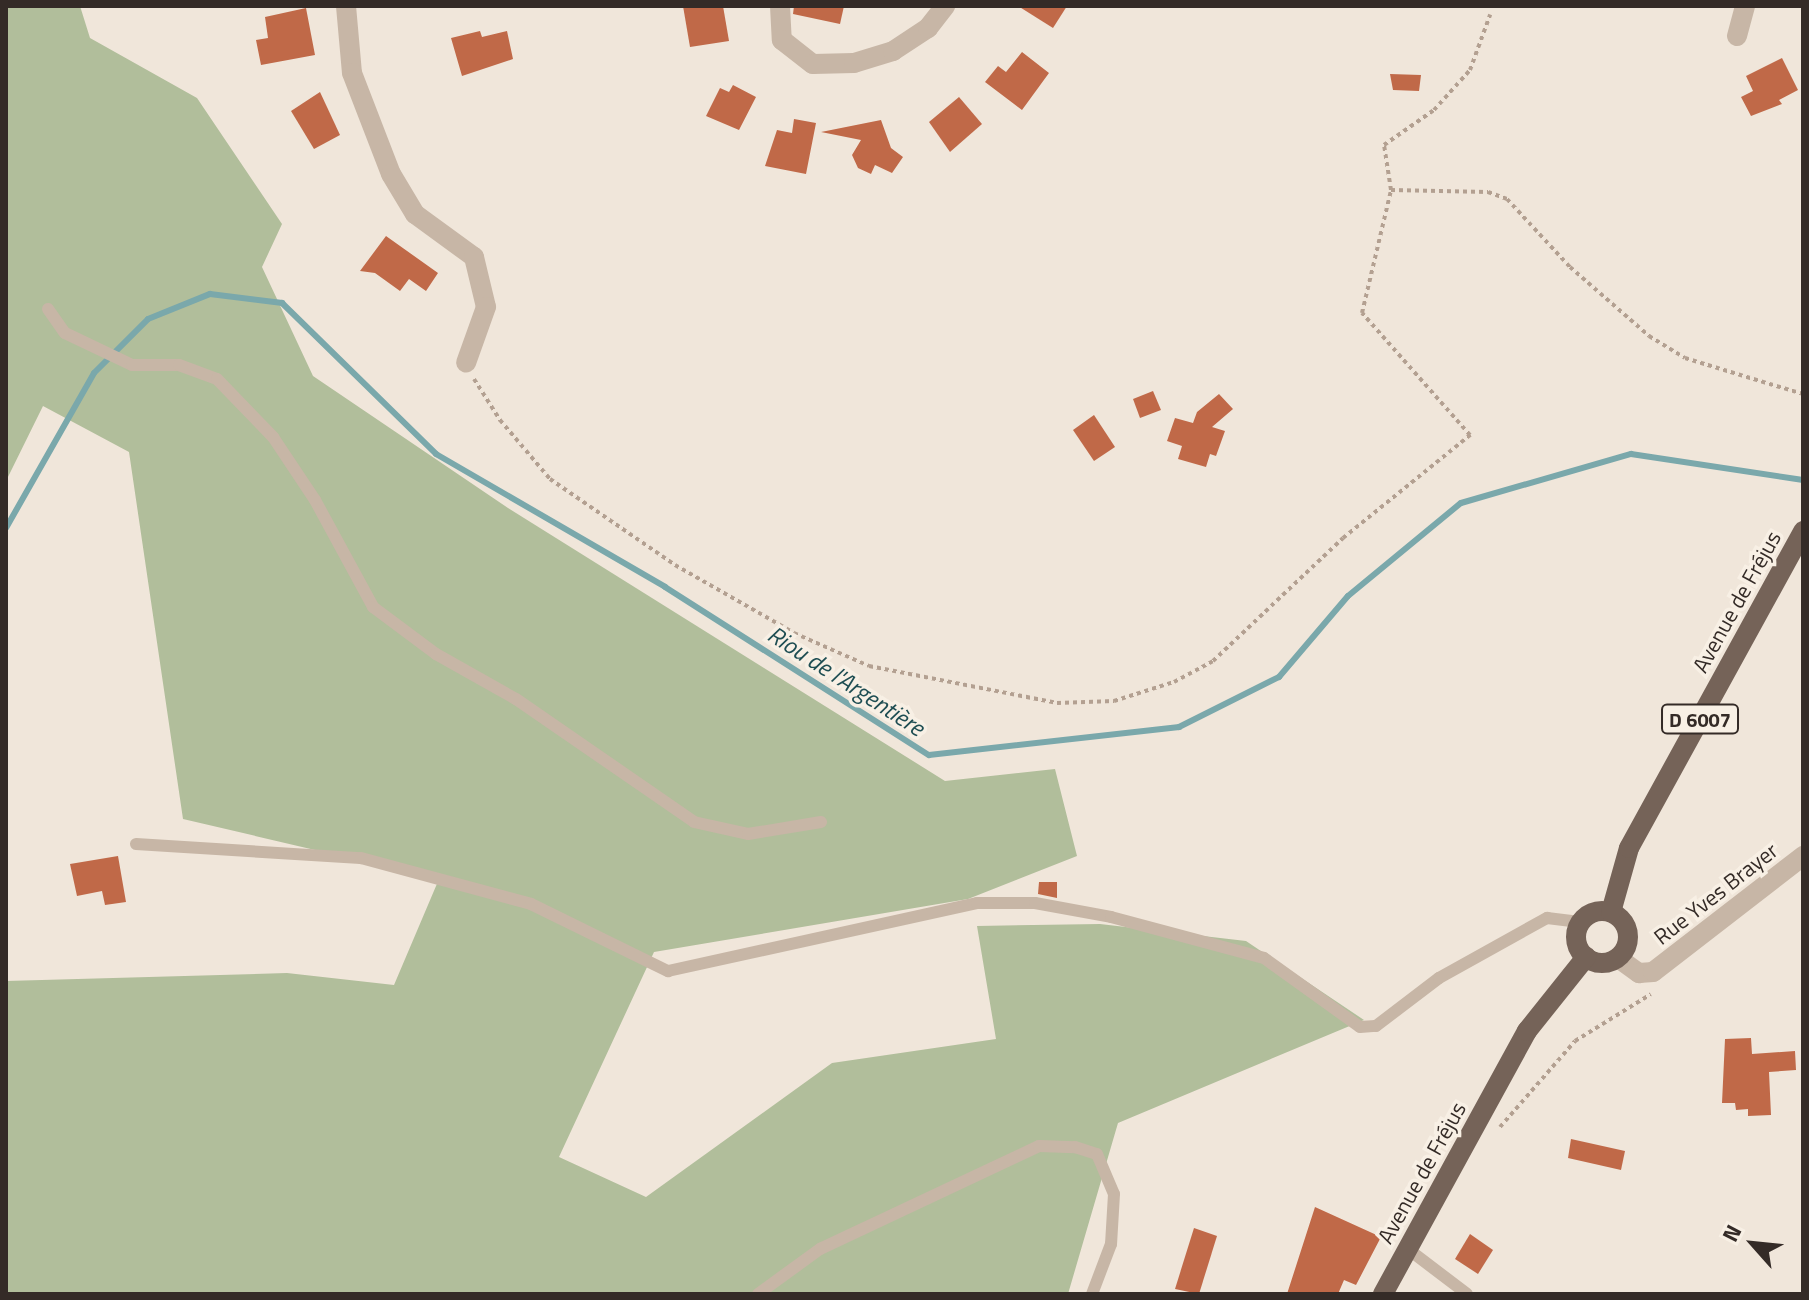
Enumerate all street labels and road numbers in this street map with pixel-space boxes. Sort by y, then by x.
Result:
street label: Avenue de Fréjus [1687,527,1787,677]
road number: D 6007 [1660,703,1740,735]
street label: Rue Yves Brayer [1649,837,1783,951]
street label: Avenue de Fréjus [1372,1098,1472,1248]

